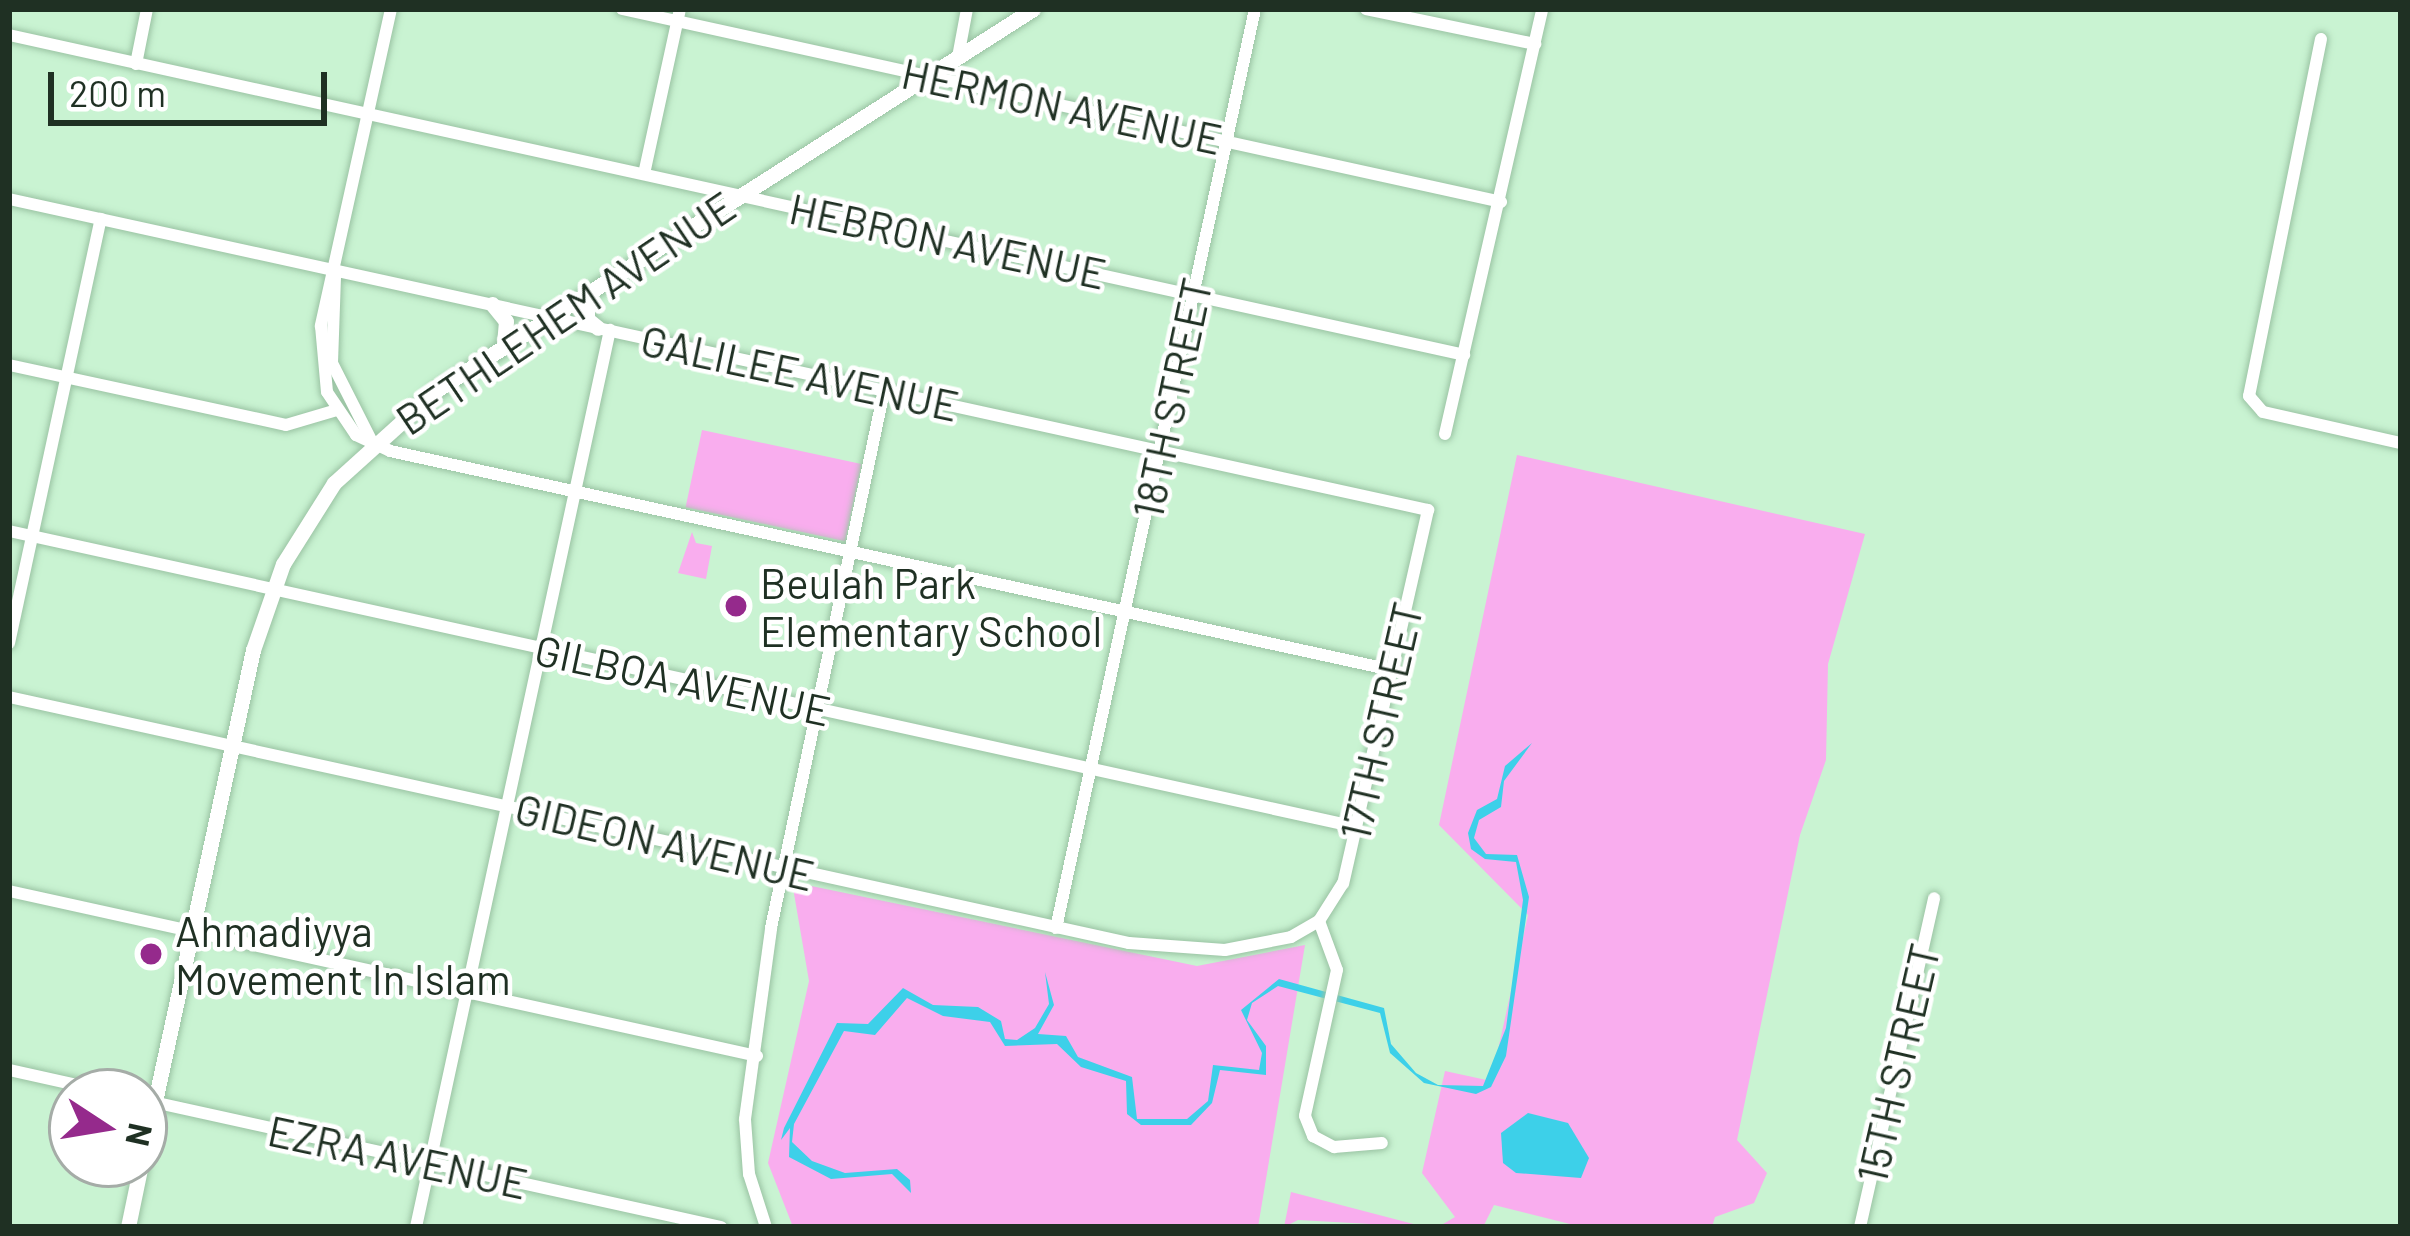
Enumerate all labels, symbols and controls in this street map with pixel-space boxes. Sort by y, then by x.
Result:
street label: HERMON AVENUE [898,47,1226,163]
scale bar [54,48,333,122]
text: 200 m [69,71,166,114]
street label: BETHLEHEM AVENUE [386,180,744,444]
street label: HEBRON AVENUE [785,182,1111,298]
street label: 18TH STREET [1121,273,1221,523]
street label: GALILEE AVENUE [637,314,963,430]
place label: Beulah Park Elementary School [760,557,1102,656]
marker: Beulah Park Elementary School [723,593,749,619]
street label: 17TH STREET [1328,597,1432,845]
street label: GILBOA AVENUE [531,623,835,735]
street label: GIDEON AVENUE [511,782,819,900]
place label: Ahmadiyya Movement In Islam [175,905,511,1004]
street label: 15TH STREET [1845,938,1949,1188]
marker: Ahmadiyya Movement In Islam [138,941,164,967]
north arrow [48,1068,168,1188]
street label: EZRA AVENUE [264,1104,532,1208]
text: N [118,1120,162,1150]

